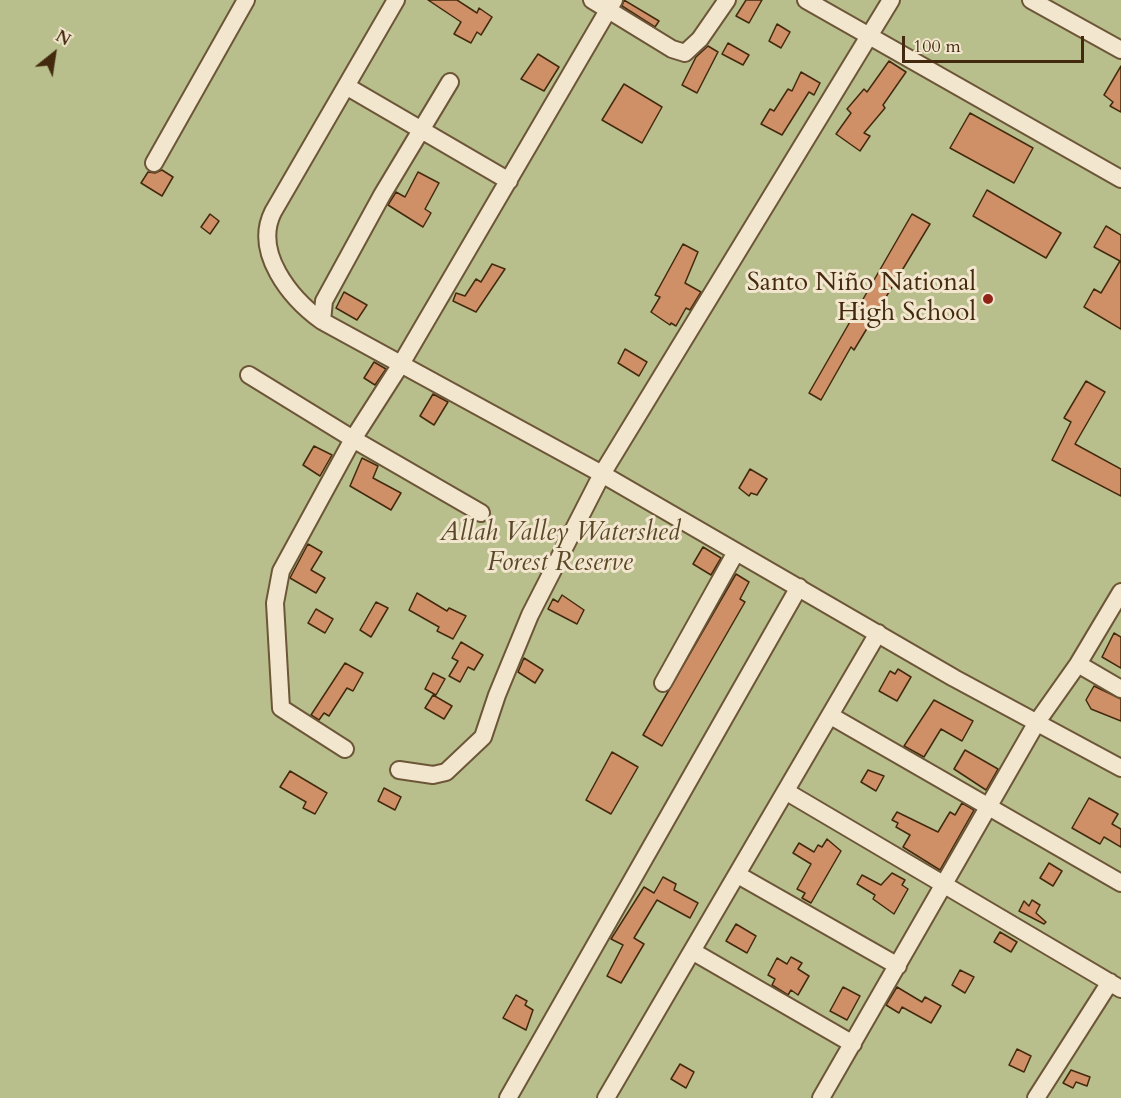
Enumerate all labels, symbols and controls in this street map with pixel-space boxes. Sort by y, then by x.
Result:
north arrow [24,24,84,84]
scale bar [905,24,1086,62]
text: N [51,25,75,51]
text: 100 m [913,34,961,59]
place label: Santo Niño National High School [747,268,976,330]
marker: Santo Niño National High School [981,292,995,306]
park label: Allah Valley Watershed Forest Reserve [440,518,680,580]

